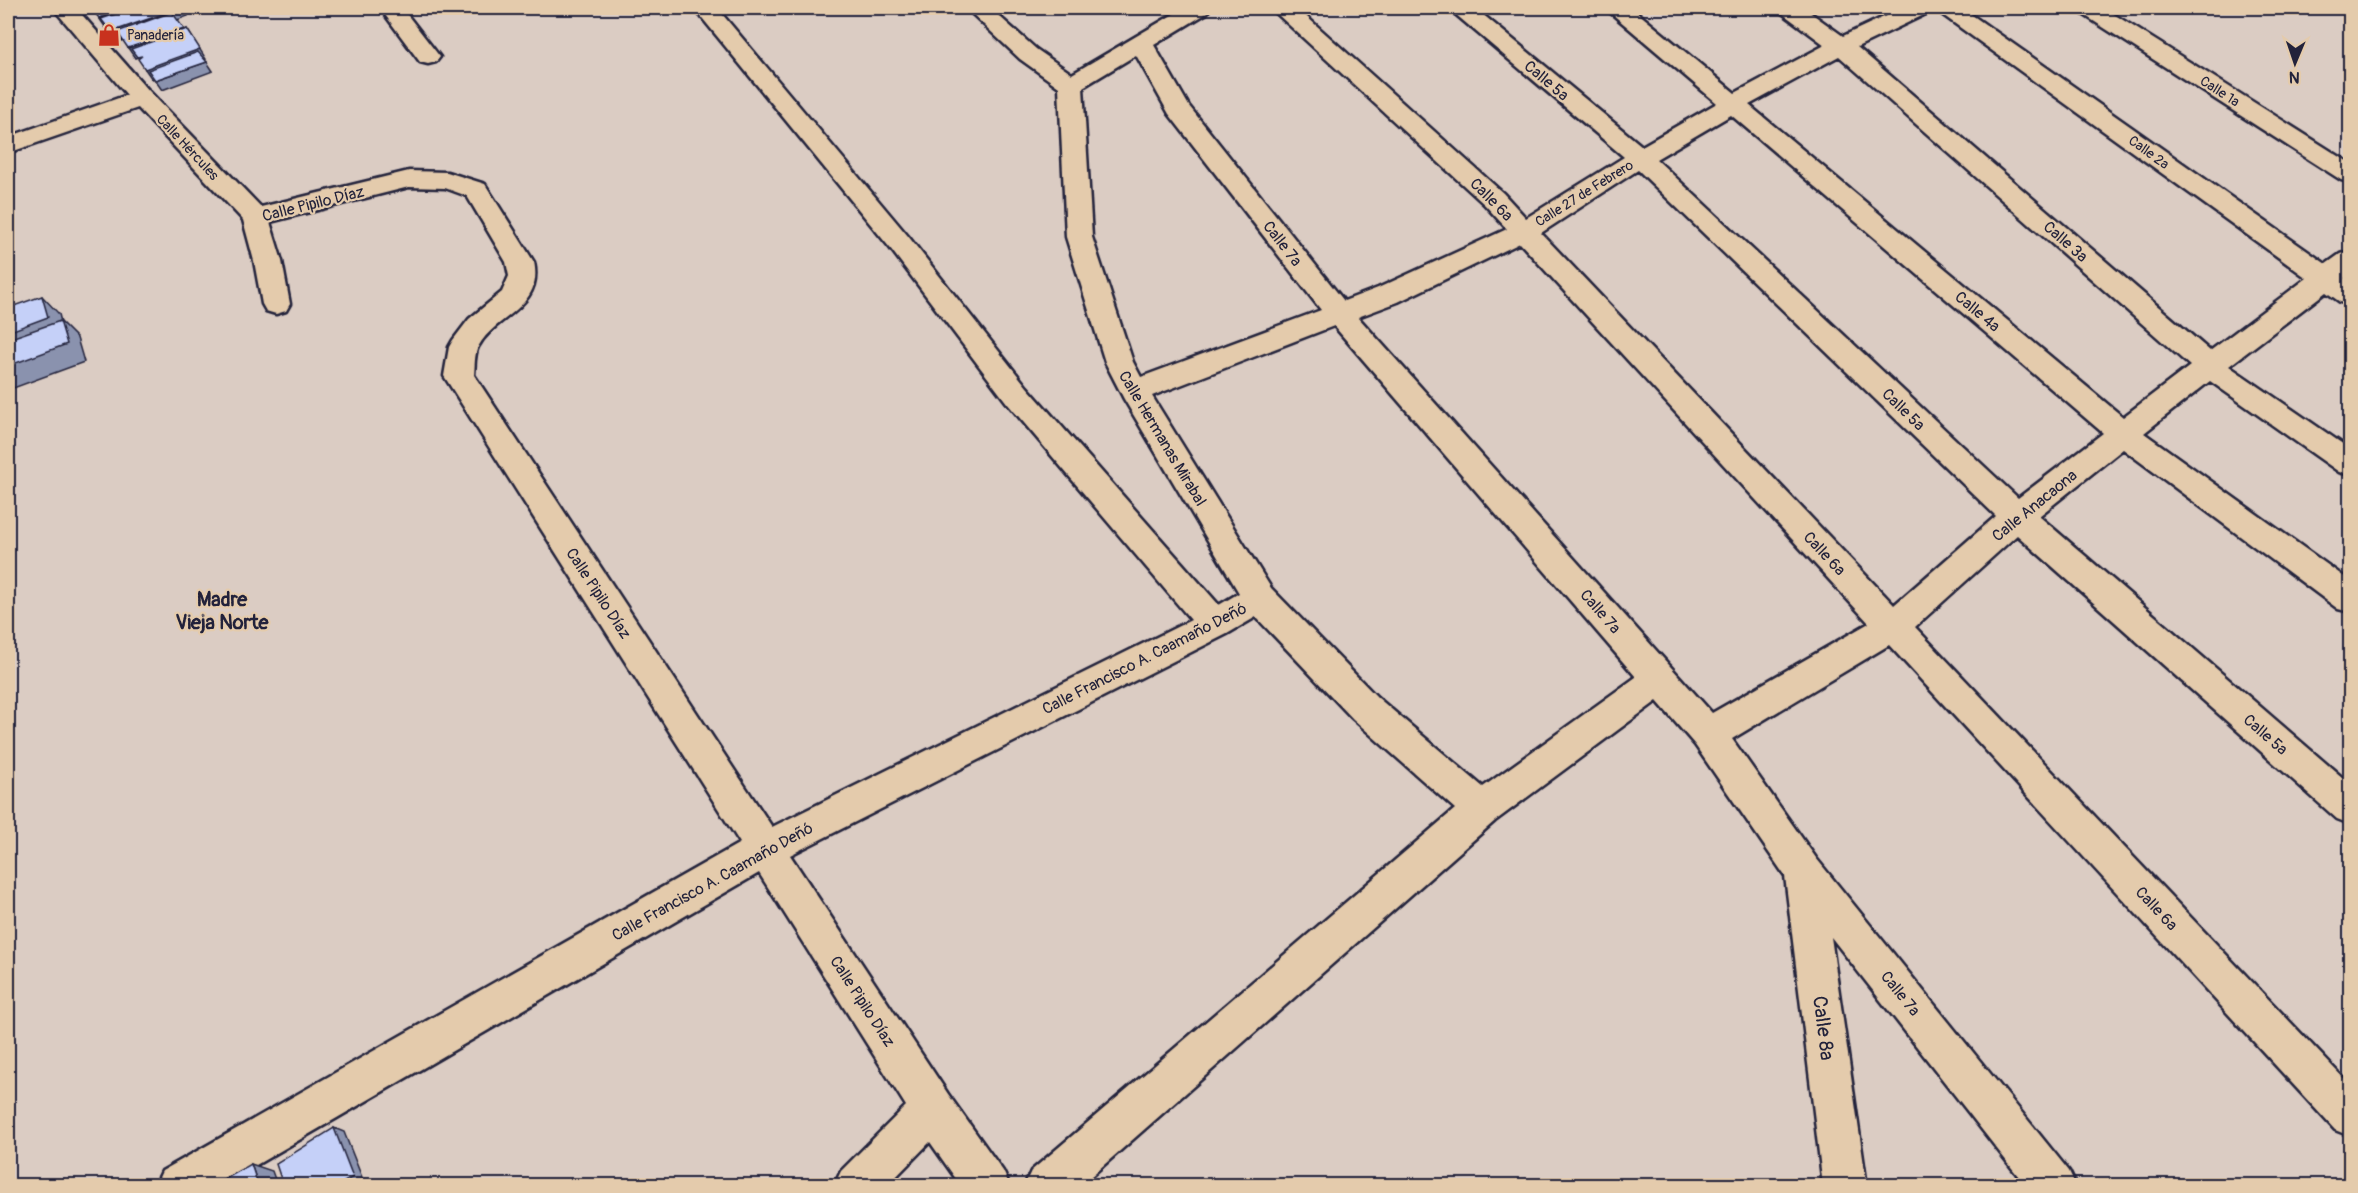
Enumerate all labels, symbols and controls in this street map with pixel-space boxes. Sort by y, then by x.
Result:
shop icon: Panadería [96,22,122,48]
place label: Panadería [127,27,184,44]
north arrow [2265,33,2325,93]
street label: Calle 5ª [1520,56,1573,105]
text: N [2289,67,2300,87]
street label: Calle 1ª [2197,72,2243,110]
street label: Calle Hércules [153,111,223,184]
street label: Calle 2ª [2125,132,2172,173]
street label: Calle 27 de Febrero [1532,156,1637,230]
street label: Calle 6ª [1465,174,1517,226]
street label: Calle Pipilo Díaz [260,182,366,226]
street label: Calle 7ª [1258,217,1306,270]
street label: Calle 3ª [2039,217,2092,267]
street label: Calle 4ª [1951,287,2004,336]
street label: Calle Hermanas Mirabal [1114,367,1210,510]
street label: Calle 5ª [1878,384,1929,435]
street label: Calle Anacaona [1988,465,2081,546]
street label: Calle 6ª [1799,527,1850,580]
street label: Calle Pipilo Díaz [561,544,635,643]
street label: Calle 7ª [1576,585,1625,638]
district label: Madre Vieja Norte [176,587,270,635]
street label: Calle Francisco A. Caamaño Deñó [1039,598,1250,719]
street label: Calle 5ª [2239,710,2292,759]
street label: Calle Francisco A. Caamaño Deñó [608,818,817,946]
street label: Calle 6ª [2131,882,2182,935]
street label: Calle Pipilo Díaz [825,952,899,1051]
street label: Calle 7ª [1876,967,1924,1020]
street label: Calle 8ª [1807,994,1840,1062]

